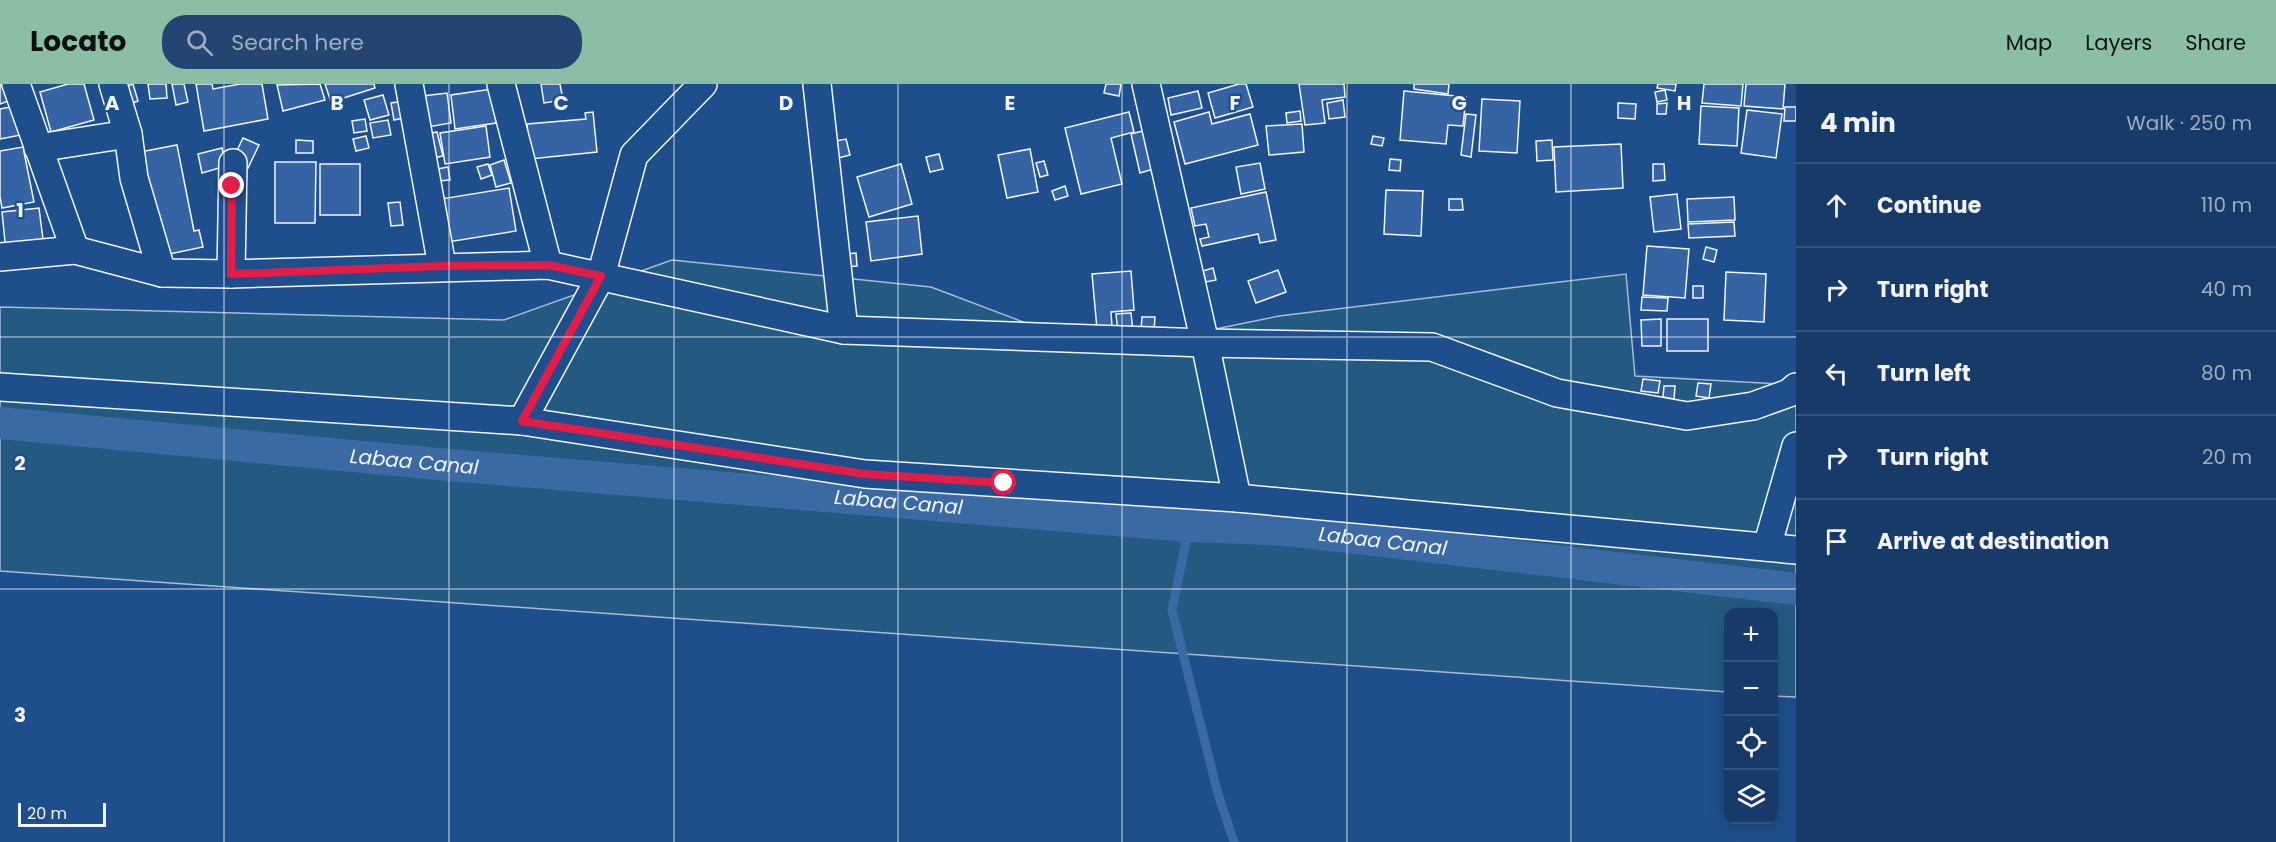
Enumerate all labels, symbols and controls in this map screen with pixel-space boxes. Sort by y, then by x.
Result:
search box [162,15,582,69]
text: Locato [30,22,126,61]
icon: search [183,26,216,59]
text: Search here [231,27,364,58]
text: Map [2006,28,2052,57]
text: Layers [2085,28,2152,57]
text: Share [2185,28,2246,57]
text: A [105,89,120,117]
text: B [330,89,344,117]
text: C [553,89,569,117]
text: D [779,89,793,117]
text: E [1005,89,1015,117]
text: F [1230,89,1241,117]
text: G [1451,89,1467,117]
text: H [1677,89,1691,117]
text: 4 min [1820,105,1896,141]
text: Walk · 250 m [2126,109,2252,137]
route end [218,172,244,198]
icon: ahead [1820,189,1853,222]
text: Continue [1877,190,1981,221]
text: 110 m [2201,191,2252,219]
text: 1 [16,196,24,224]
icon: right [1820,273,1853,306]
text: Turn right [1877,274,1988,305]
text: 40 m [2201,275,2252,303]
icon: left [1820,357,1853,390]
text: Turn left [1877,358,1971,389]
text: 80 m [2201,359,2252,387]
icon: right [1820,441,1853,474]
water label: Labaa Canal [349,442,480,481]
text: Turn right [1877,442,1988,473]
text: 20 m [2202,443,2252,471]
text: 2 [14,449,26,477]
route start [990,469,1016,495]
water label: Labaa Canal [833,483,964,521]
water label: Labaa Canal [1317,520,1449,562]
icon: arrive [1820,525,1853,558]
text: Arrive at destination [1877,526,2109,557]
map controls [1724,608,1778,824]
button: + [1724,608,1778,662]
button: − [1724,662,1778,716]
text: 3 [14,701,26,729]
button: locate [1724,716,1778,770]
button: layers [1724,770,1778,824]
scale bar [18,800,106,828]
text: 20 m [27,802,67,825]

